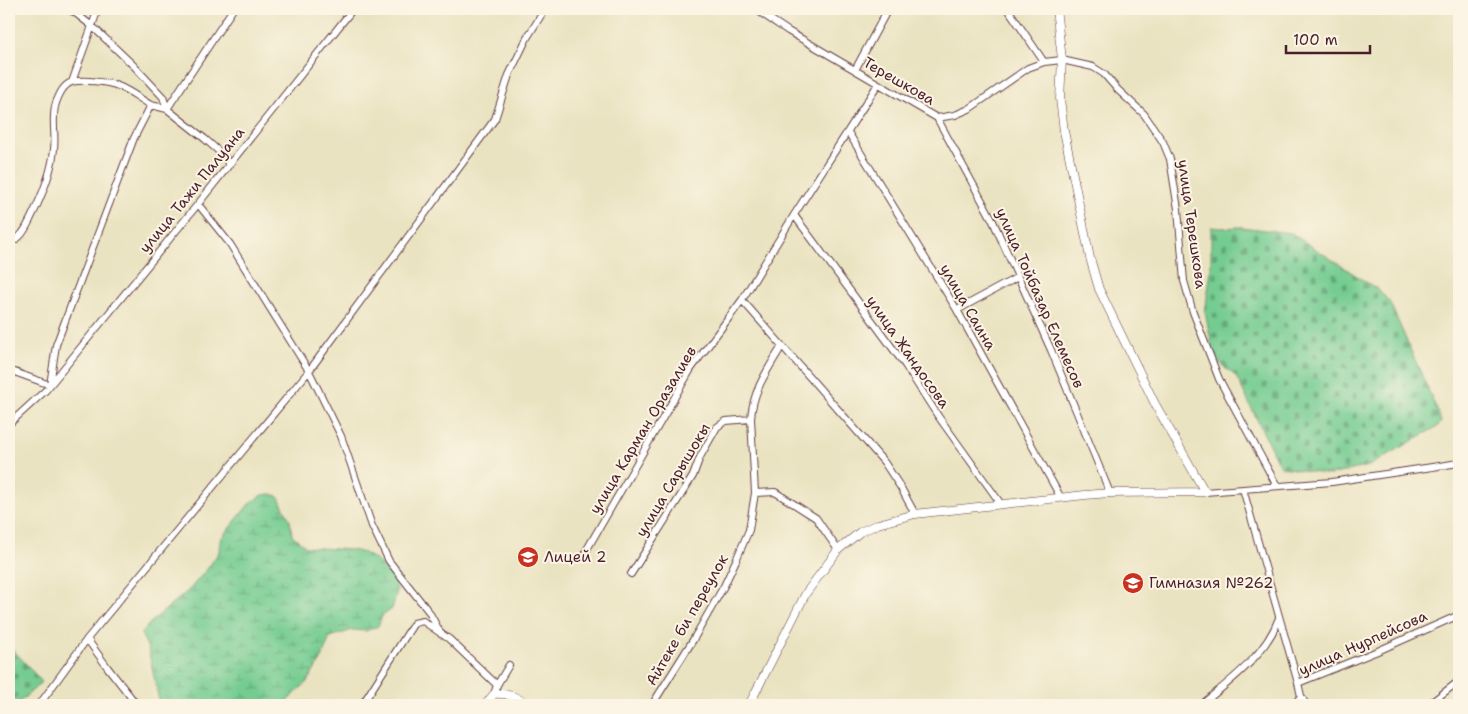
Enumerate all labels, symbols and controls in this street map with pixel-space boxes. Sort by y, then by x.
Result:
scale bar [1286,22,1369,54]
text: 100 m [1293,30,1338,50]
street label: Терешкова [859,52,939,110]
street label: улица Тажи Палуана [135,122,250,257]
street label: улица Терешкова [1173,158,1211,291]
street label: улица Тойбазар Елемесов [991,205,1089,391]
street label: улица Саина [935,260,1001,354]
street label: улица Жандосова [862,292,955,413]
street label: улица Карман Оразалиев [585,342,701,518]
street label: улица Сарышокы [631,420,715,540]
school or university icon: Лицей 2 [516,545,540,569]
place label: Лицей 2 [544,547,607,567]
street label: Айтеке би переулок [641,551,733,689]
school or university icon: Гимназия №262 [1121,571,1145,595]
place label: Гимназия №262 [1149,573,1274,593]
street label: улица Нурпейсова [1296,605,1431,680]

